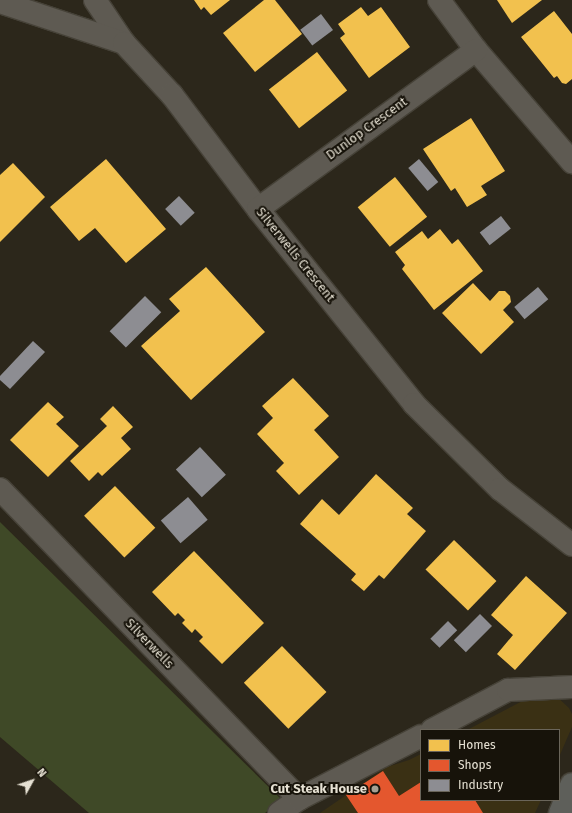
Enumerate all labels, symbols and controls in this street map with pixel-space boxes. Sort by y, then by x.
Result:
street label: Dunlop Crescent [323,94,411,164]
street label: Silverwells Crescent [252,205,338,305]
street label: Silverwells [122,616,176,672]
legend [420,729,560,801]
text: Homes [458,738,496,752]
text: Shops [458,758,491,772]
north arrow [12,761,52,801]
text: N [34,766,49,780]
text: Industry [458,778,503,792]
place label: Cut Steak House [270,781,367,797]
marker: Cut Steak House [370,784,380,794]

